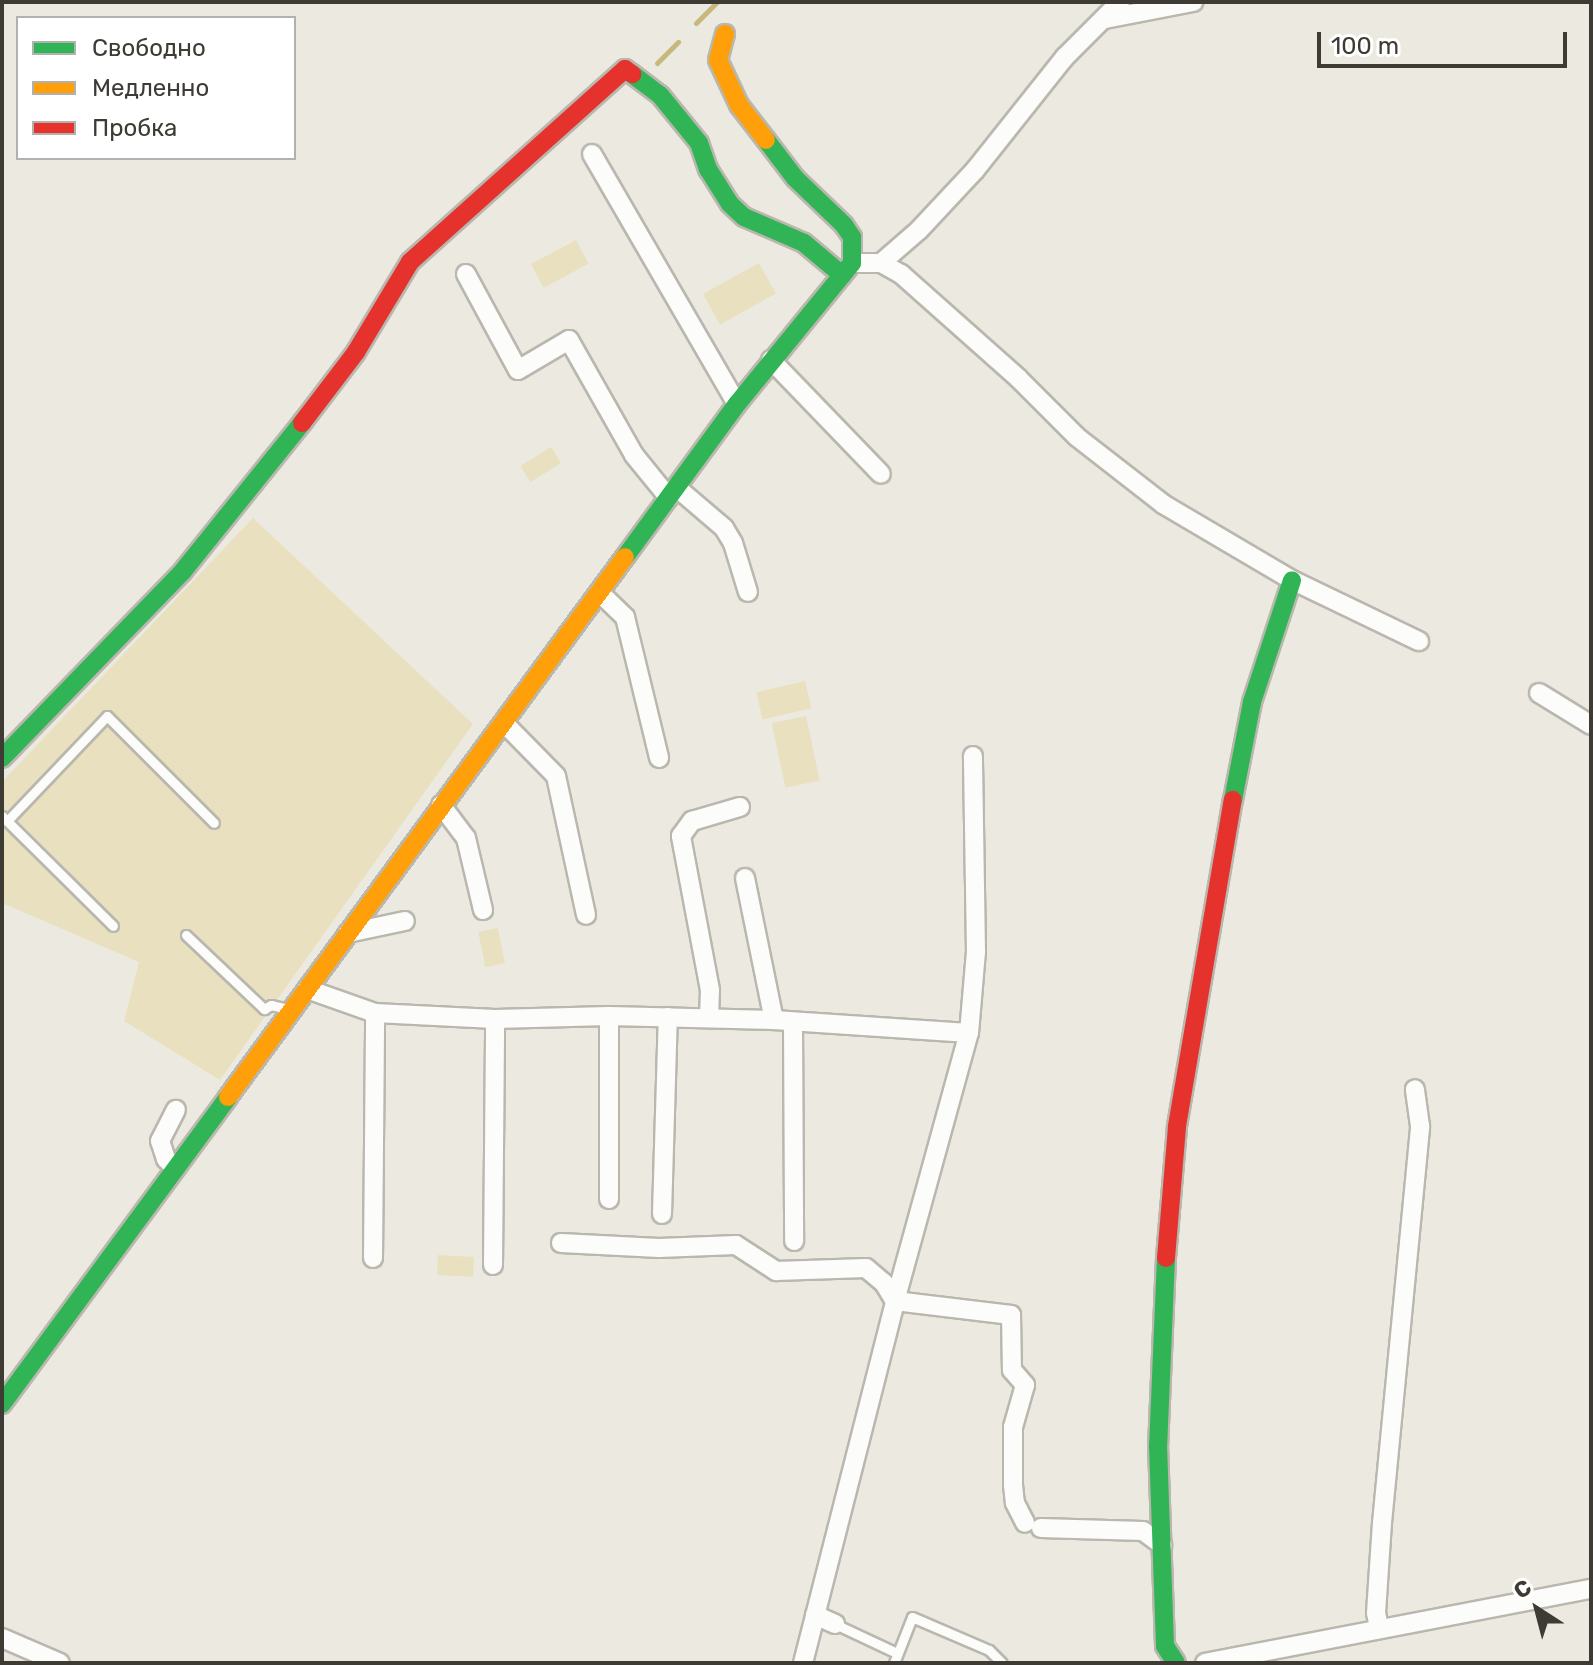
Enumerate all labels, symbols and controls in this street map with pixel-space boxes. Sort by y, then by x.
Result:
legend [16,16,296,160]
scale bar [1321,16,1571,66]
text: 100 m [1331,32,1399,60]
text: Свободно [92,34,206,62]
text: Медленно [92,74,209,102]
text: Пробка [92,114,177,142]
north arrow [1497,1569,1577,1649]
text: С [1508,1574,1537,1605]

